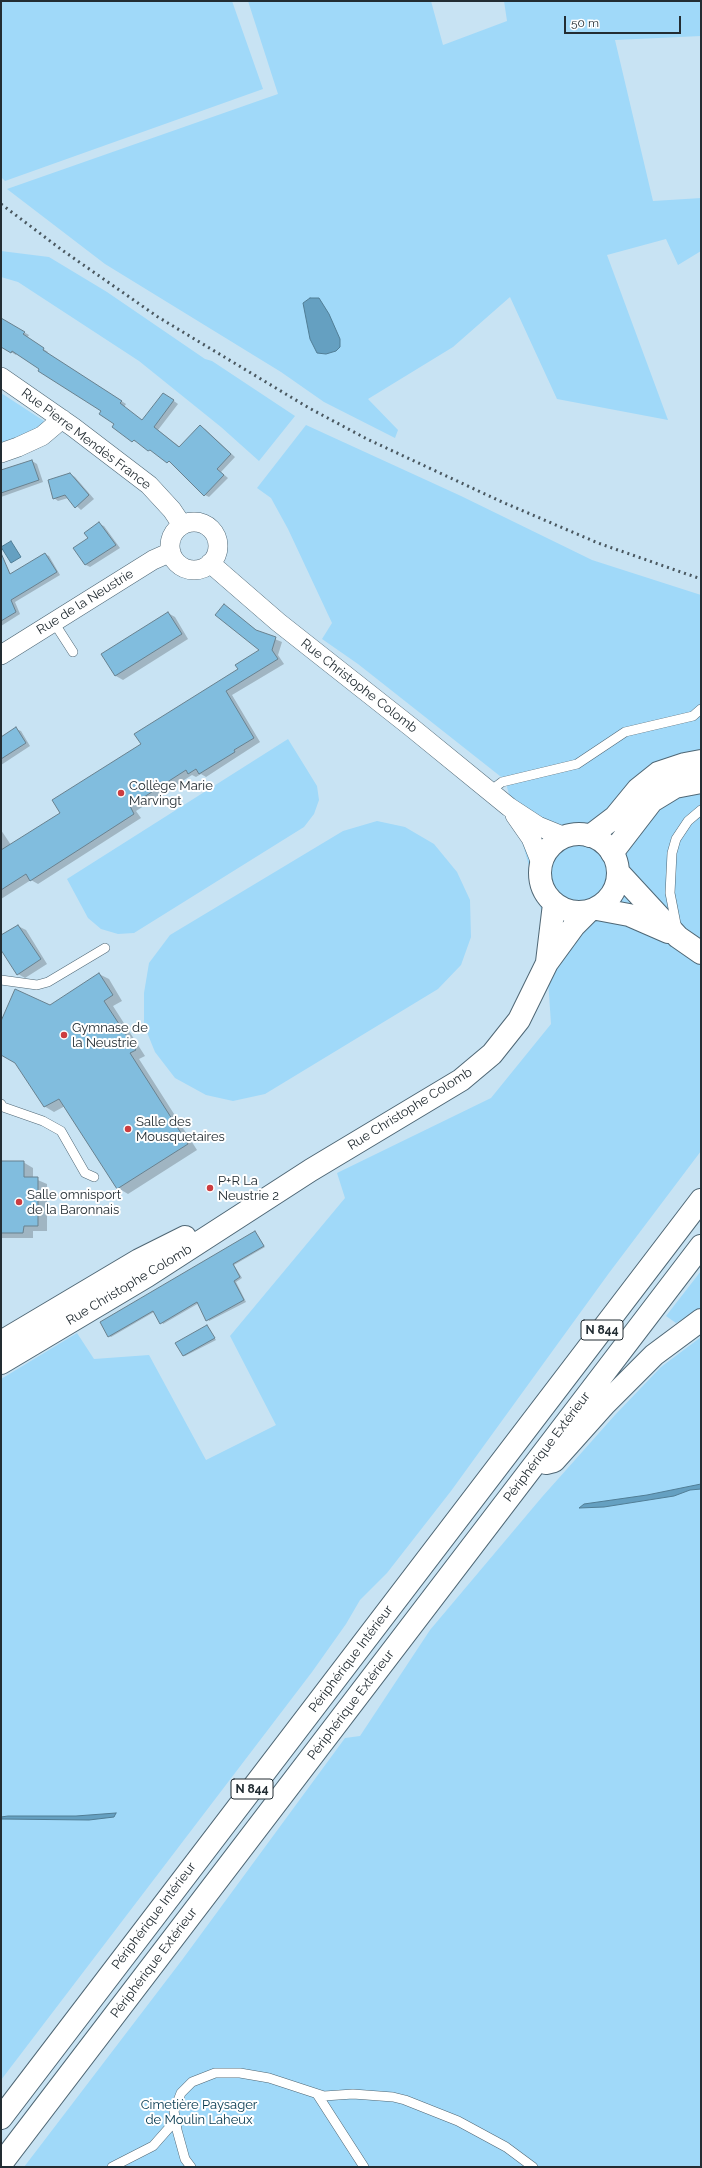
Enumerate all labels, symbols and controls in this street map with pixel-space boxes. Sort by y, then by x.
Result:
scale bar [566,8,683,34]
text: 50 m [571,16,599,30]
street label: Rue Pierre Mendès France [18,385,154,493]
street label: Rue de la Neustrie [34,566,136,638]
street label: Rue Christophe Colomb [298,636,420,736]
place label: Collège Marie Marvingt [129,778,213,809]
marker: Collège Marie Marvingt [116,788,126,798]
place label: Gymnase de la Neustrie [72,1020,148,1051]
marker: Gymnase de la Neustrie [59,1030,69,1040]
street label: Rue Christophe Colomb [345,1064,475,1154]
place label: Salle des Mousquetaires [136,1114,225,1145]
marker: Salle des Mousquetaires [123,1124,133,1134]
place label: P+R La Neustrie 2 [218,1173,279,1204]
marker: P+R La Neustrie 2 [205,1183,215,1193]
place label: Salle omnisport de la Baronnais [27,1187,121,1218]
marker: Salle omnisport de la Baronnais [14,1197,24,1207]
street label: Rue Christophe Colomb [63,1241,195,1329]
road number: N 844 [581,1320,623,1340]
street label: Périphérique Extérieur [500,1389,594,1505]
street label: Périphérique Intérieur [306,1602,396,1716]
street label: Périphérique Extérieur [304,1647,398,1763]
road number: N 844 [231,1779,273,1799]
street label: Périphérique Intérieur [109,1859,199,1973]
street label: Périphérique Extérieur [107,1905,201,2021]
park label: Cimetière Paysager de Moulin Laheux [141,2097,257,2128]

